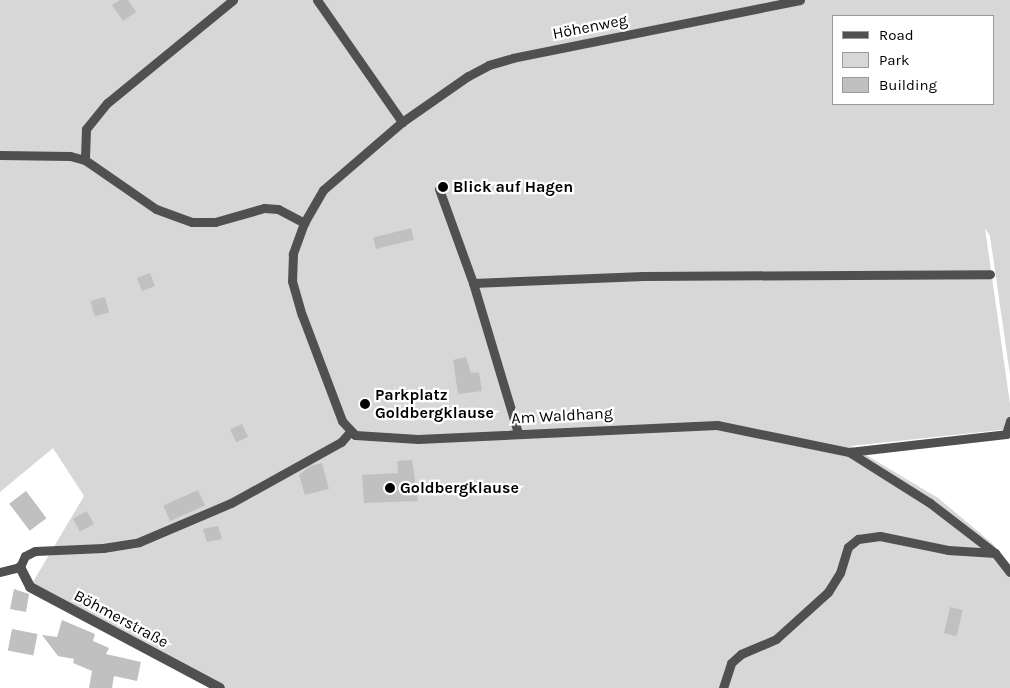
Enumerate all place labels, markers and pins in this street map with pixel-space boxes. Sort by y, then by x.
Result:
place label: Blick auf Hagen [453,177,573,197]
marker: Blick auf Hagen [437,181,449,193]
place label: Parkplatz Goldbergklause [375,385,494,423]
marker: Parkplatz Goldbergklause [359,398,371,410]
place label: Goldbergklause [400,478,519,498]
marker: Goldbergklause [384,482,396,494]

